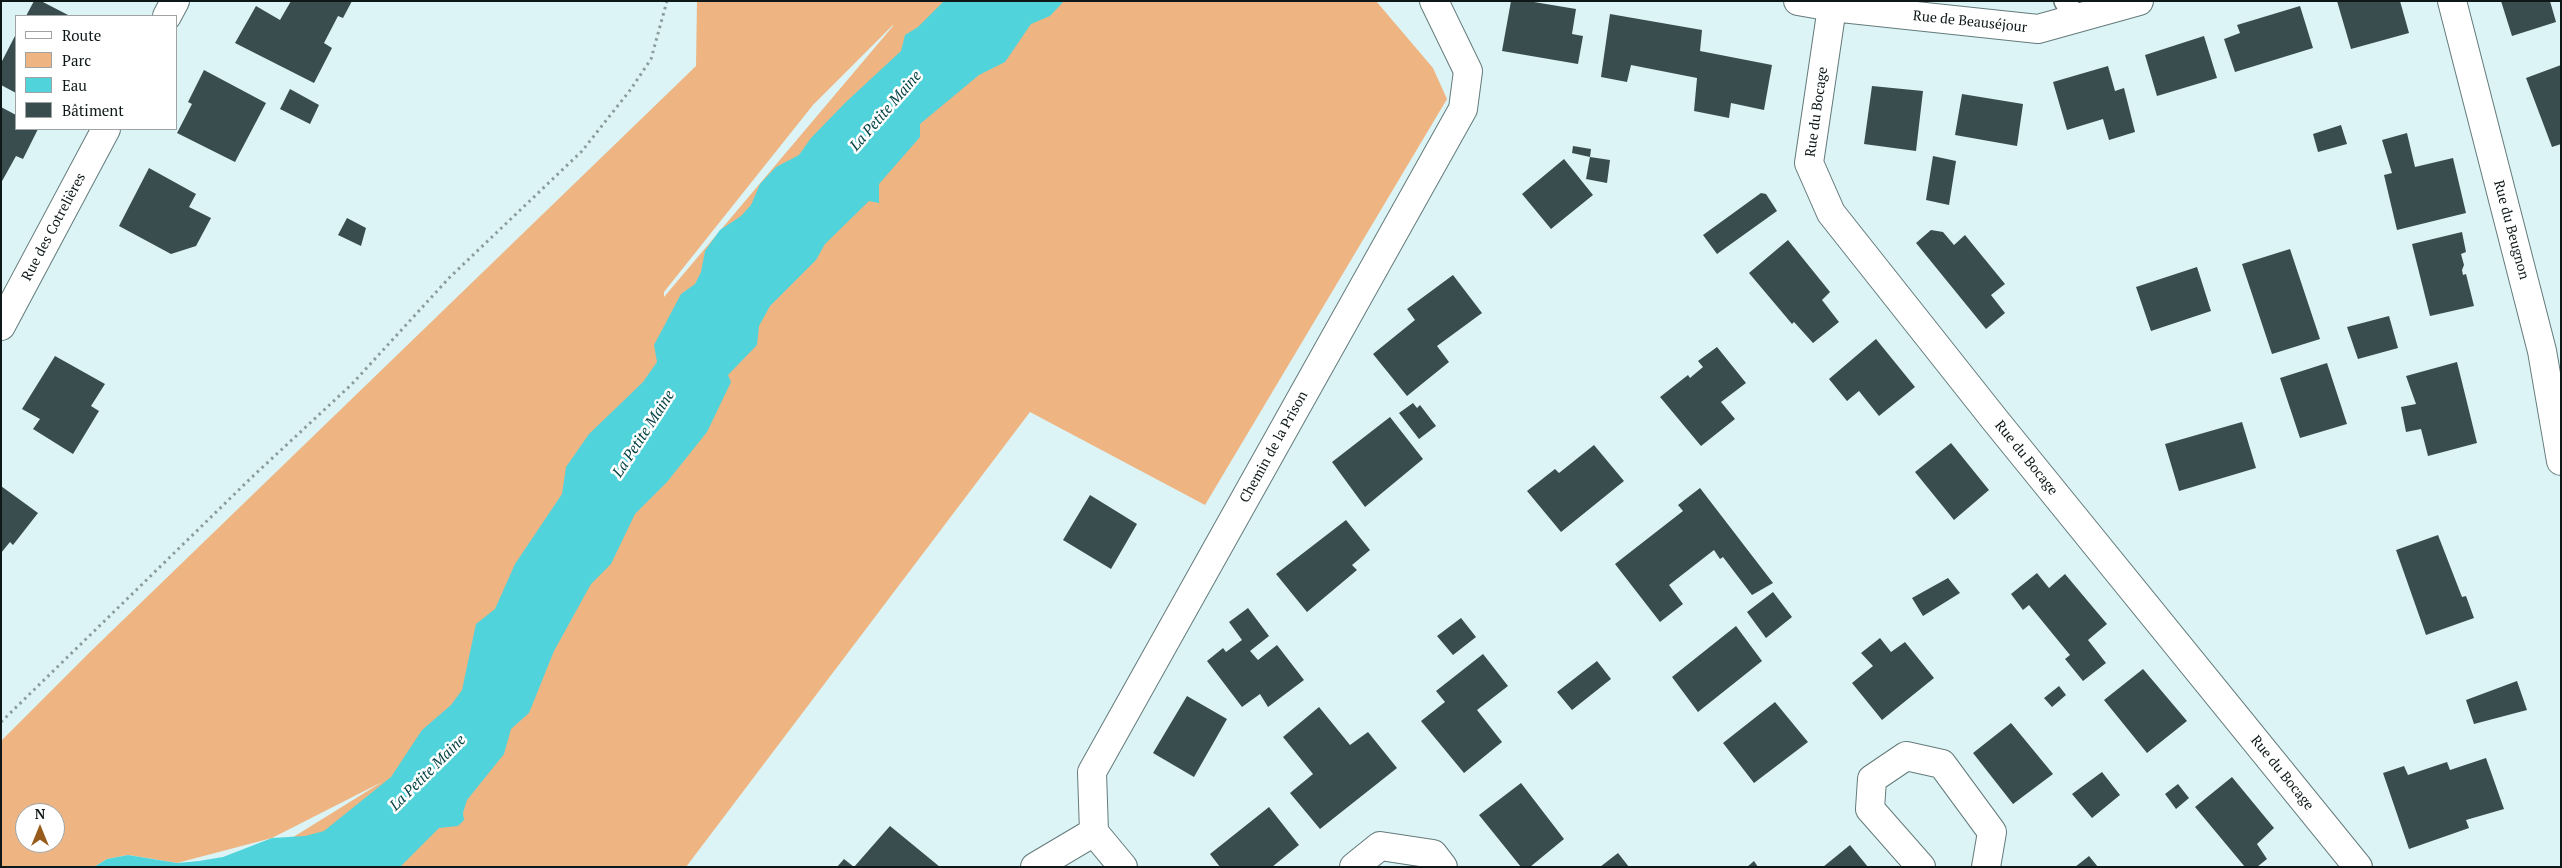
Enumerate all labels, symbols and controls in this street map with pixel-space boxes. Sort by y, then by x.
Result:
street label: Rue de Beauséjour [1912,8,2028,36]
legend [15,15,178,130]
text: Route [62,25,101,45]
text: Parc [62,50,91,70]
street label: Rue du Bocage [1802,66,1832,158]
water label: La Petite Maine [846,67,926,155]
text: Eau [62,75,87,95]
text: Bâtiment [62,100,124,120]
street label: Rue des Cotrelières [19,170,89,284]
street label: Rue du Beugnon [2490,179,2532,281]
water label: La Petite Maine [609,387,679,481]
street label: Chemin de la Prison [1236,388,1312,506]
street label: Rue du Bocage [1991,417,2061,499]
water label: La Petite Maine [386,731,470,815]
street label: Rue du Bocage [2247,732,2317,814]
north arrow [15,803,65,853]
text: N [35,804,45,823]

